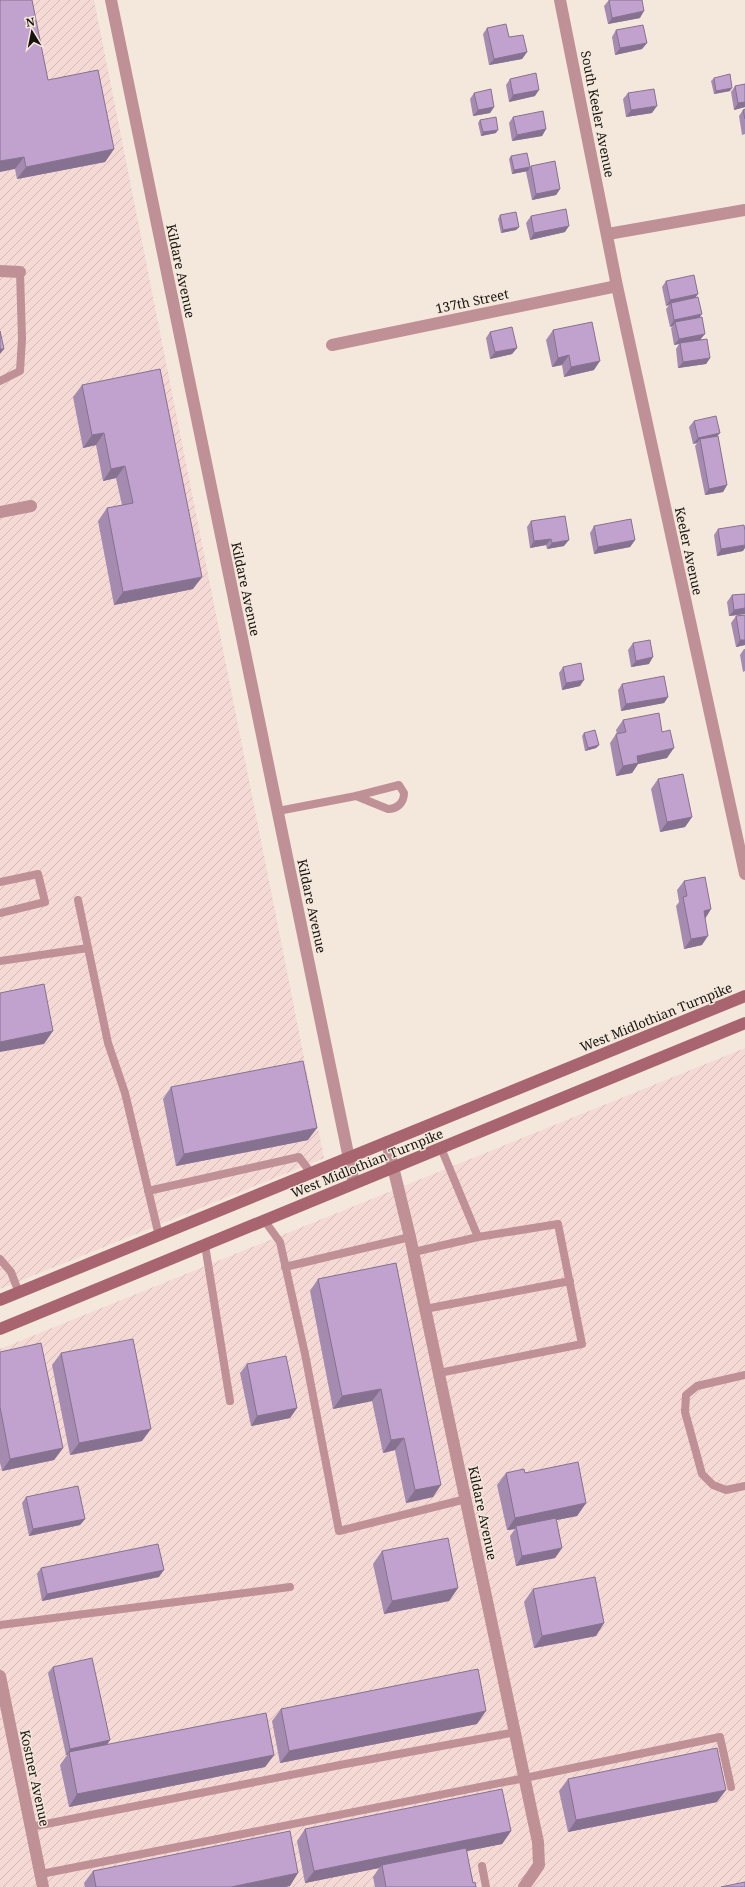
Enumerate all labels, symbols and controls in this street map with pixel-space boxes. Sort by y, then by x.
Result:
north arrow [12,12,52,52]
text: N [25,13,36,30]
street label: South Keeler Avenue [577,49,619,179]
street label: Kildare Avenue [162,222,200,320]
street label: 137th Street [434,284,511,318]
street label: Keeler Avenue [671,505,707,597]
street label: Kildare Avenue [227,540,265,638]
street label: Kildare Avenue [293,857,331,955]
street label: West Midlothian Turnpike [577,978,735,1056]
street label: West Midlothian Turnpike [288,1124,446,1202]
street label: Kildare Avenue [464,1464,502,1562]
street label: Kostner Avenue [16,1728,54,1828]

